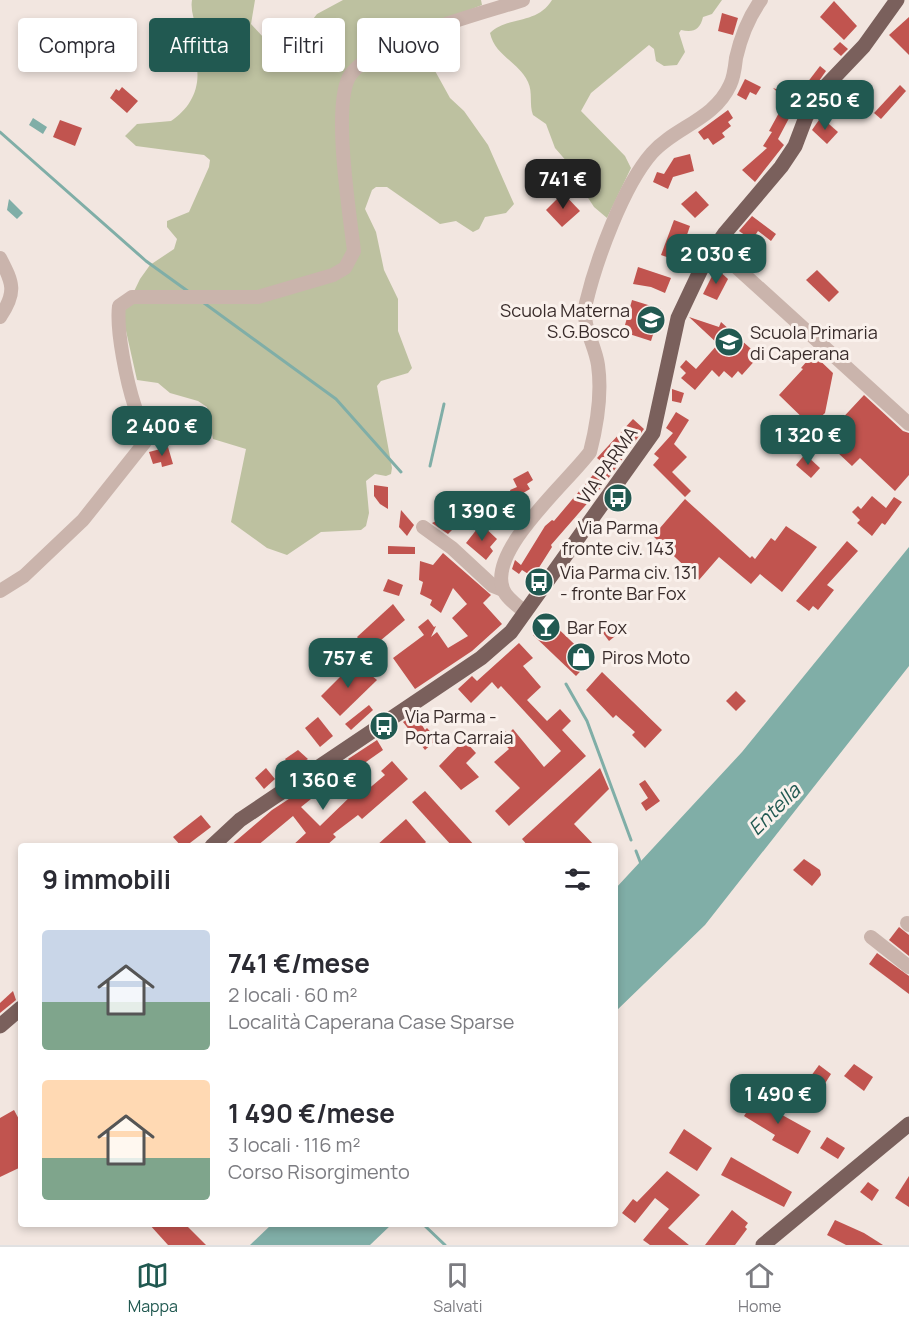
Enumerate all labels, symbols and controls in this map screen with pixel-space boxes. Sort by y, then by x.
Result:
chip: Compra [18,18,137,72]
chip: Affitta [149,18,250,72]
chip: Filtri [262,18,345,72]
chip: Nuovo [357,18,460,72]
pin: 2 250 € [770,80,880,131]
text: 2 250 € [790,86,860,113]
pin: 741 € [521,159,605,210]
text: 741 € [539,165,587,192]
pin: 2 030 € [661,234,771,285]
text: 2 030 € [680,240,752,267]
place label: Scuola Materna S.G.Bosco [500,298,630,343]
school or university icon: Scuola Materna S.G.Bosco [635,304,667,336]
place label: Scuola Primaria di Caperana [750,320,878,365]
school or university icon: Scuola Primaria di Caperana [713,326,745,358]
pin: 2 400 € [107,406,217,457]
text: 2 400 € [126,412,198,439]
pin: 1 320 € [753,415,863,466]
street label: VIA PARMA [572,421,643,508]
text: 1 320 € [774,421,842,448]
bus stop icon: Via Parma fronte civ. 143 [602,482,634,514]
pin: 1 390 € [427,491,537,542]
text: 1 390 € [448,497,516,524]
place label: Via Parma fronte civ. 143 [562,515,674,560]
place label: Via Parma civ. 131 - fronte Bar Fox [560,560,698,605]
bus stop icon: Via Parma civ. 131 - fronte Bar Fox [523,566,555,598]
bar icon: Bar Fox [530,611,562,643]
place label: Bar Fox [567,615,627,639]
pin: 757 € [306,638,390,689]
shop icon: Piros Moto [565,641,597,673]
text: 757 € [323,644,373,671]
place label: Piros Moto [602,645,690,669]
place label: Via Parma - Porta Carraia [405,704,513,749]
bus stop icon: Via Parma - Porta Carraia [368,710,400,742]
pin: 1 360 € [268,760,378,811]
text: 1 360 € [289,766,357,793]
water label: Entella [742,777,806,841]
text: 9 immobili [42,861,171,897]
icon: filters [561,863,594,896]
text: 741 €/mese [228,945,370,981]
icon: home [90,954,162,1026]
text: 2 locali · 60 m² [228,981,357,1008]
text: Località Caperana Case Sparse [228,1008,514,1035]
pin: 1 490 € [723,1074,833,1125]
text: 1 490 € [744,1080,812,1107]
text: 1 490 €/mese [228,1095,395,1131]
icon: home [90,1104,162,1176]
text: 3 locali · 116 m² [228,1131,361,1158]
text: Corso Risorgimento [228,1158,410,1185]
tab: Mappa [128,1259,178,1317]
tab: Salvati [433,1259,483,1317]
tab: Home [738,1259,781,1317]

